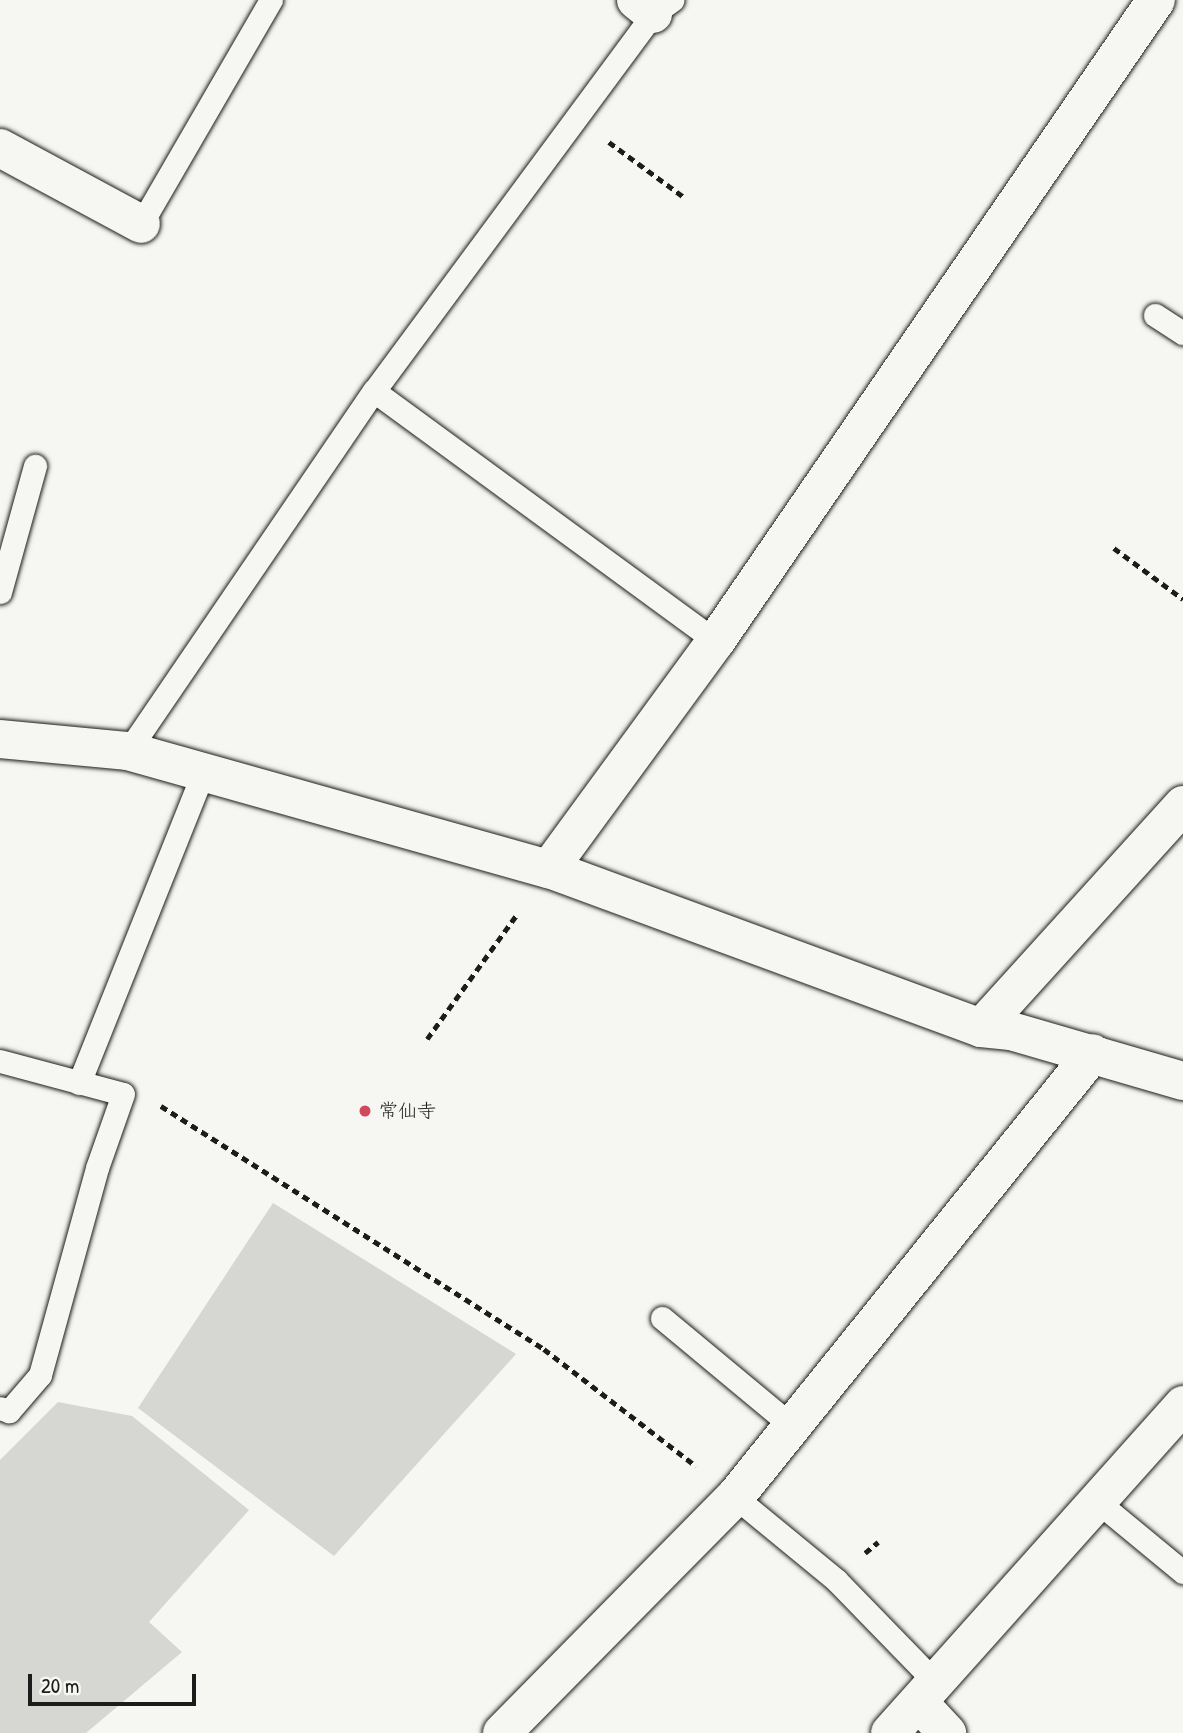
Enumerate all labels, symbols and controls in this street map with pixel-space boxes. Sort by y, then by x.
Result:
place label: 常仙寺 [379,1100,436,1122]
marker: 常仙寺 [357,1103,373,1119]
scale bar [32,1660,200,1704]
text: 20 m [41,1671,79,1700]

